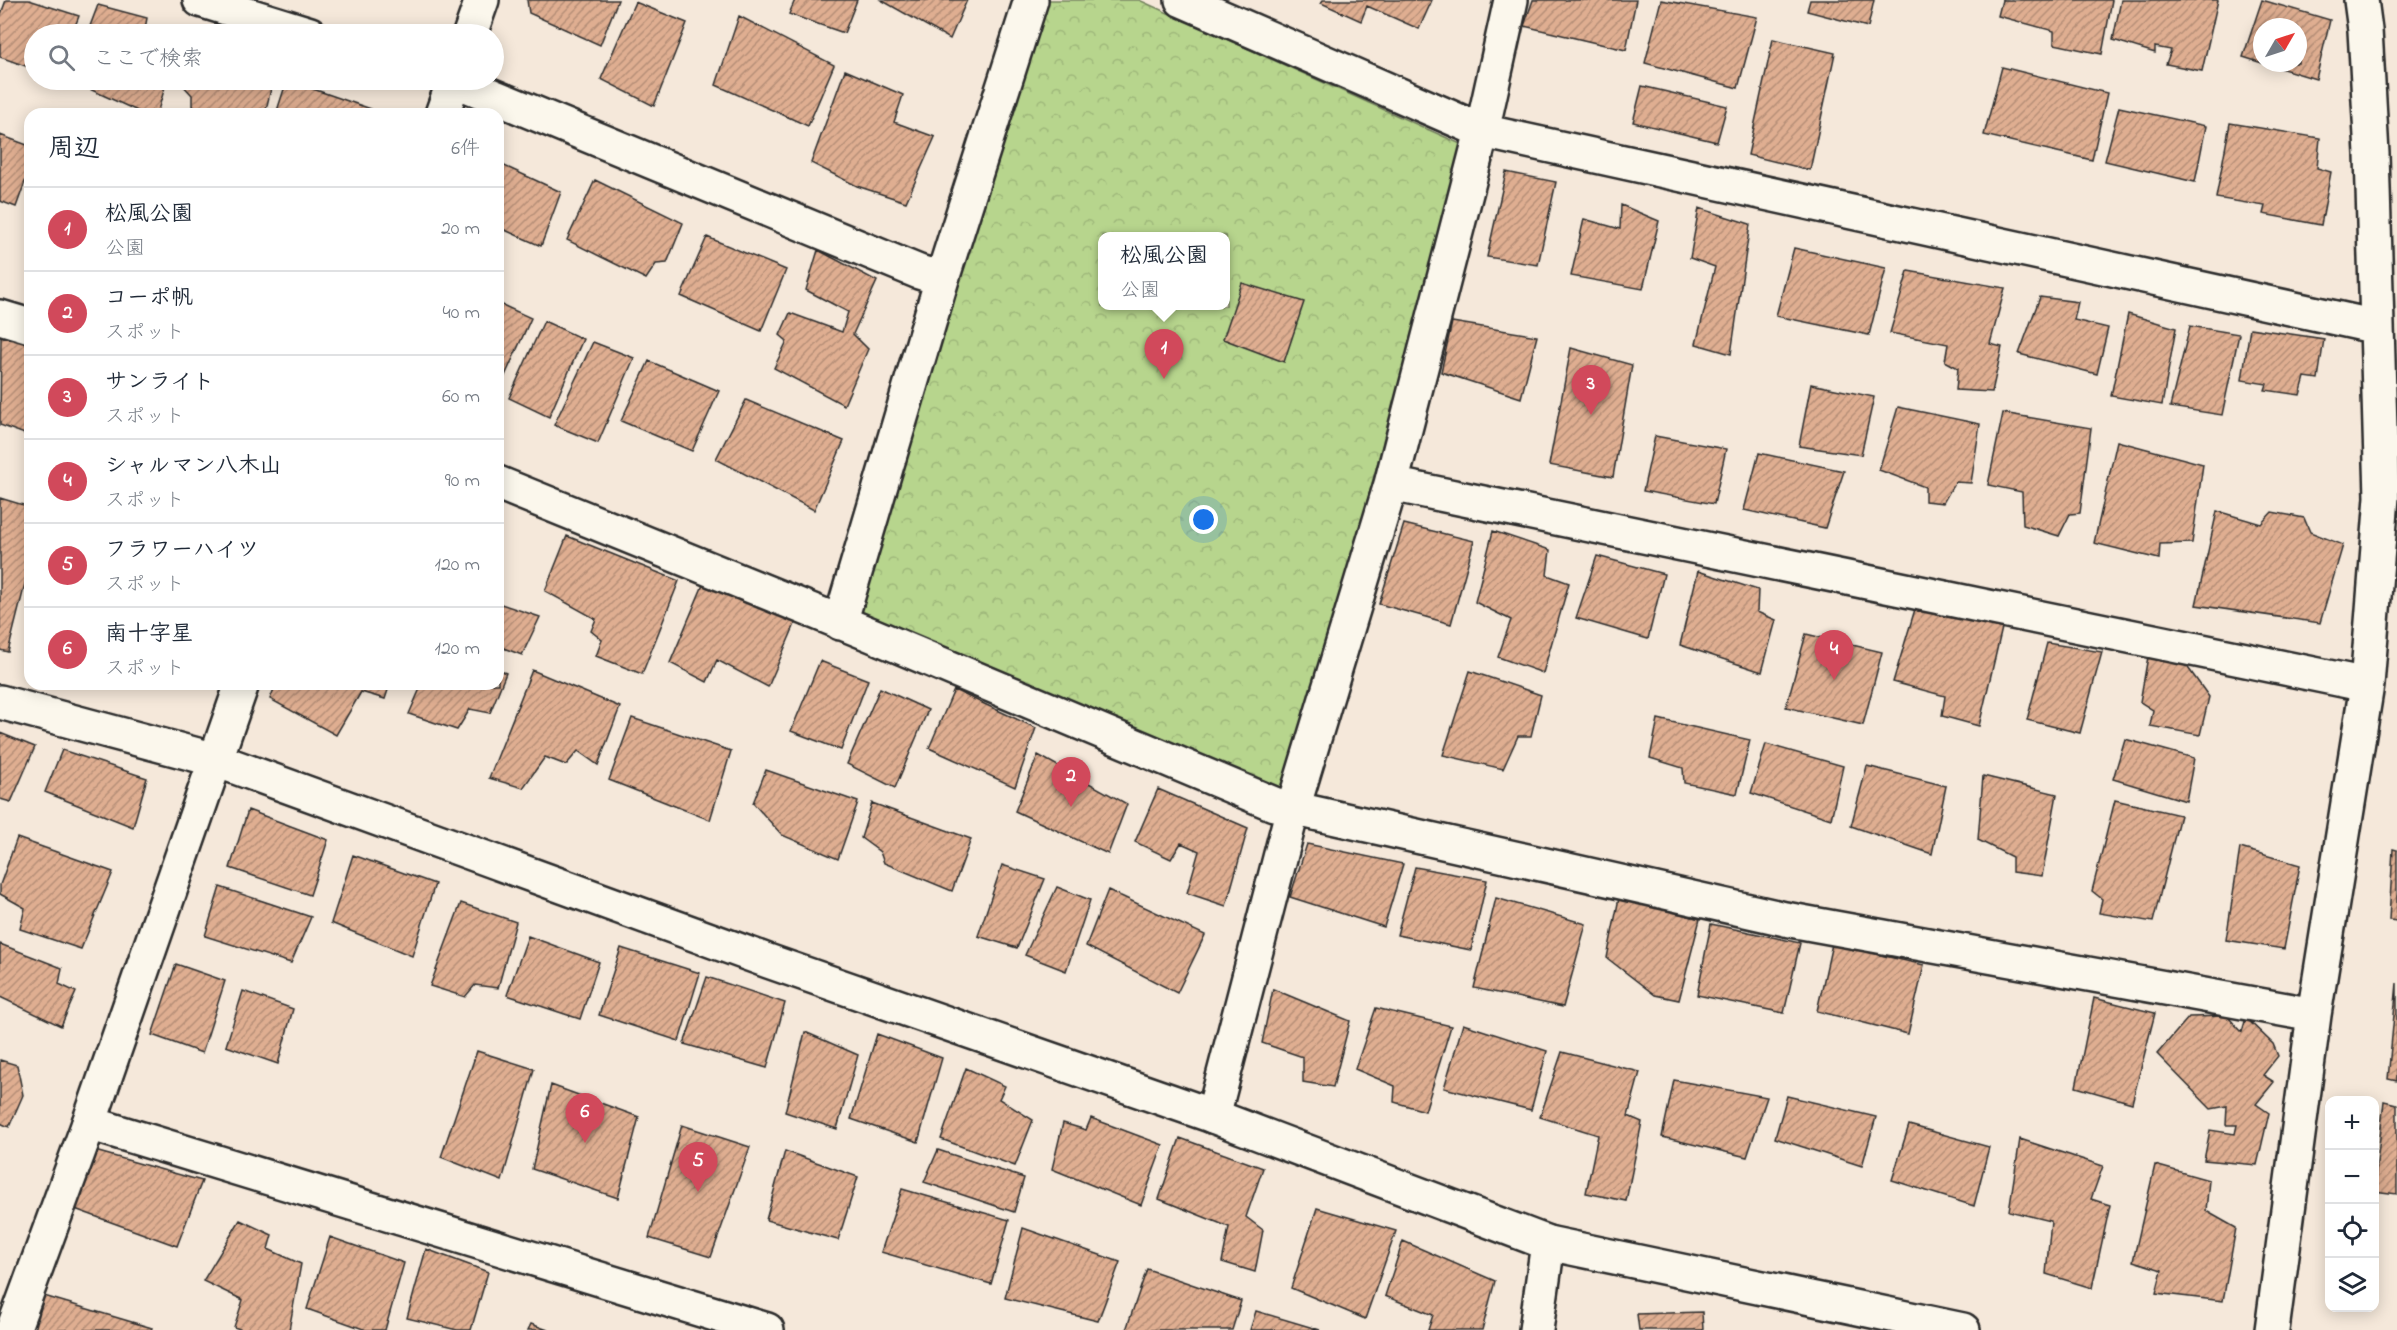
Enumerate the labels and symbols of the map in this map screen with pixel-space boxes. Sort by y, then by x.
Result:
north arrow [2253,18,2307,72]
pin: 1 [1144,330,1184,379]
pin: 3 [1572,366,1610,415]
your location [1189,505,1218,534]
pin: 4 [1814,630,1854,680]
pin: 2 [1052,758,1090,807]
pin: 6 [566,1094,604,1143]
pin: 5 [678,1142,718,1192]

